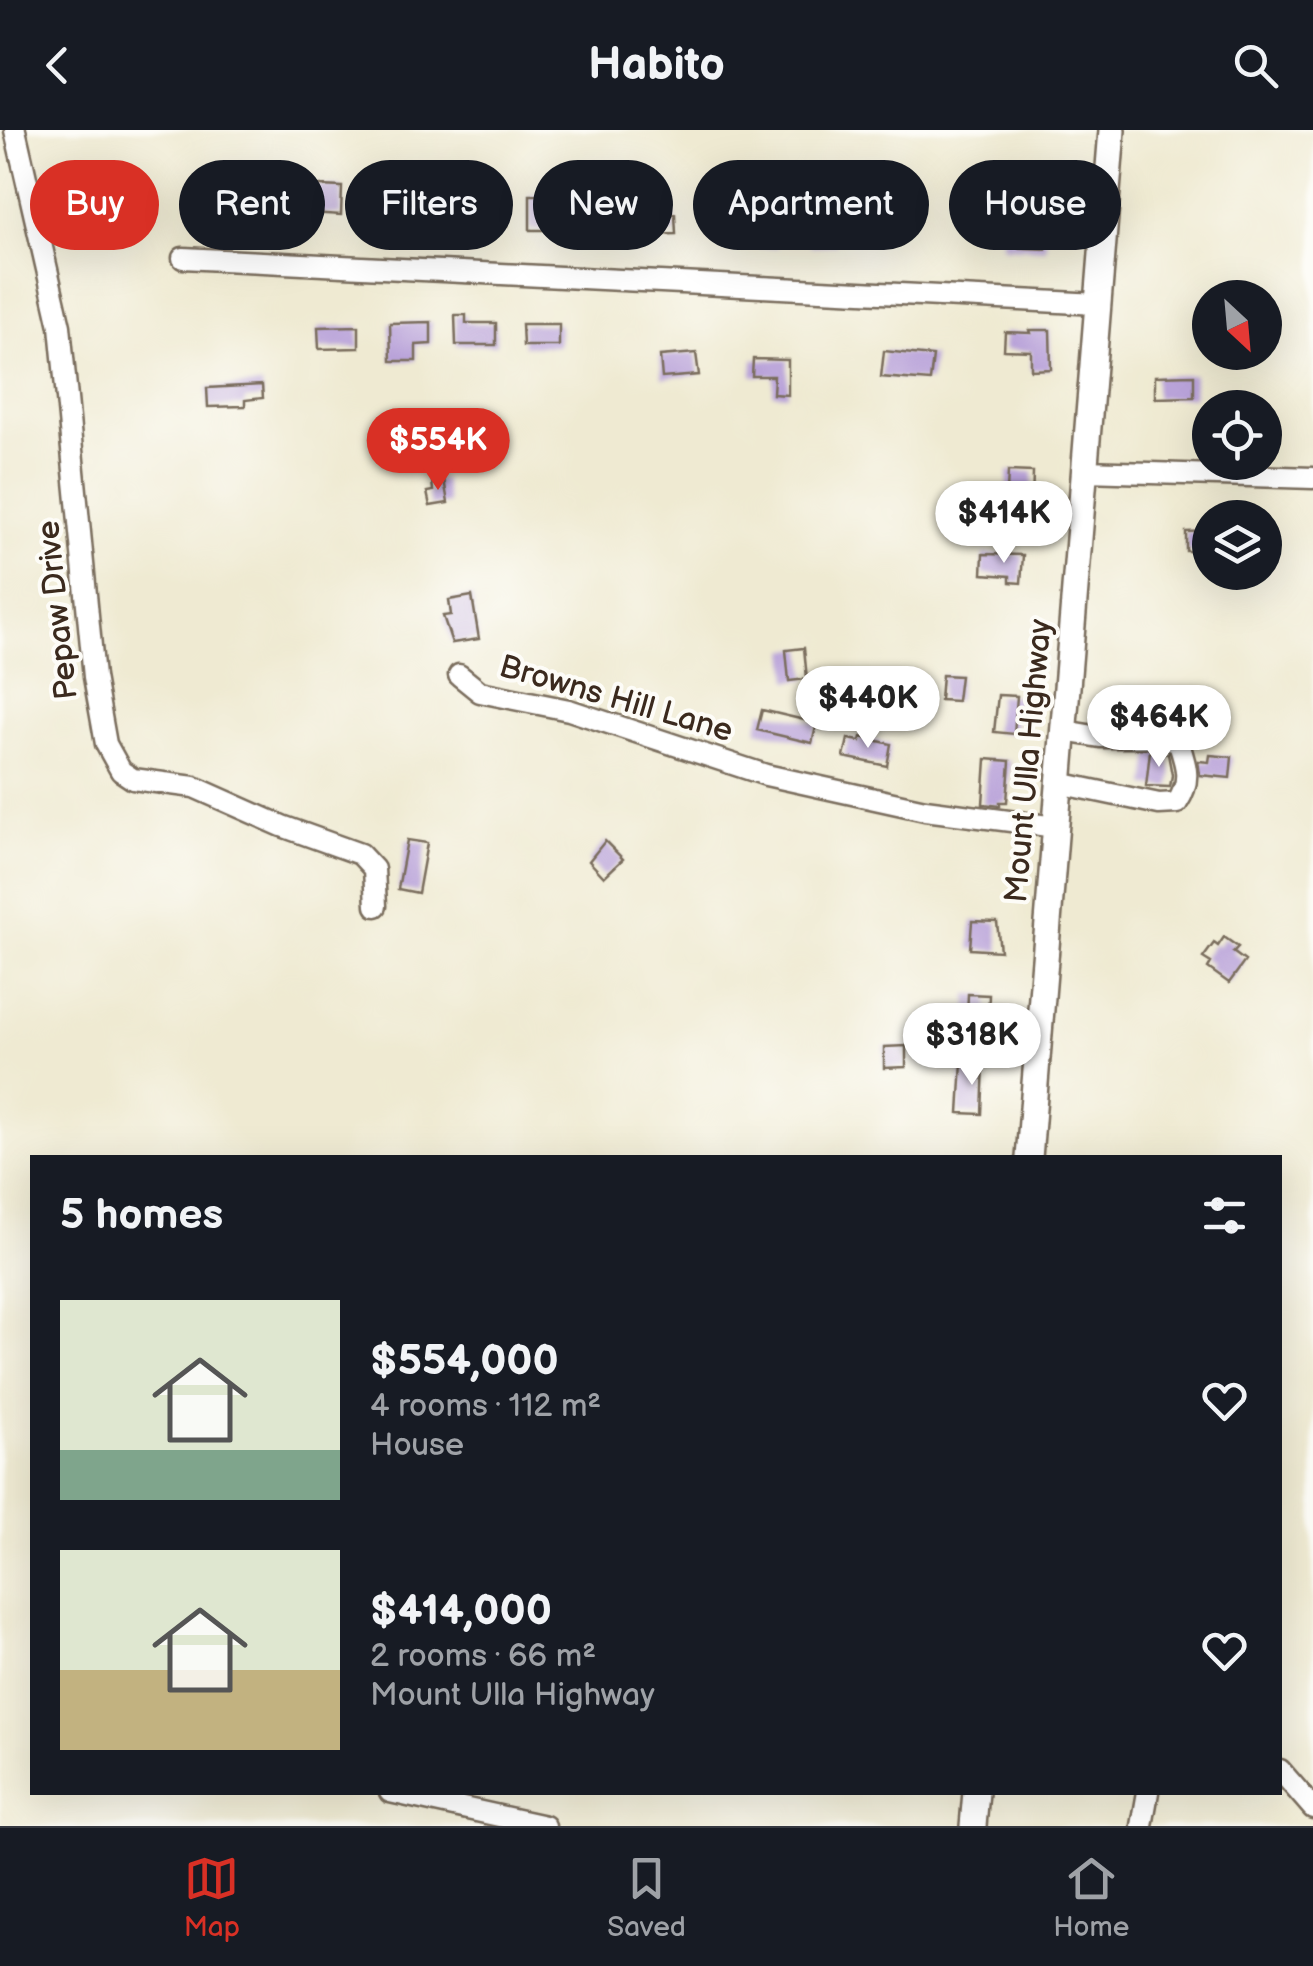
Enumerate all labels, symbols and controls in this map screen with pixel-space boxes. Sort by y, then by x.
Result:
icon: back [30,38,85,93]
text: Habito [588,38,725,93]
icon: search [1228,38,1283,93]
chip: Buy [30,160,159,250]
chip: Rent [179,160,325,250]
chip: Filters [345,160,513,250]
chip: New [533,160,673,250]
chip: Apartment [693,160,929,250]
chip: House [949,160,1121,250]
north arrow [1192,280,1282,370]
map controls [1192,280,1282,590]
button: locate [1192,390,1282,480]
pin: $554K [368,408,508,493]
text: $554K [389,421,487,460]
pin: $414K [934,481,1074,566]
text: $414K [957,494,1051,533]
button: layers [1192,500,1282,590]
street label: Pepaw Drive [29,519,87,701]
street label: Mount Ulla Highway [997,617,1061,904]
street label: Browns Hill Lane [495,647,737,751]
pin: $440K [798,666,938,751]
text: $440K [818,679,918,718]
pin: $464K [1089,685,1229,770]
text: $464K [1109,698,1209,737]
pin: $318K [902,1003,1042,1088]
text: $318K [925,1016,1019,1055]
icon: filters [1197,1188,1252,1243]
text: 5 homes [60,1190,223,1241]
text: $554,000 [370,1336,559,1387]
icon: home [140,1340,260,1460]
icon: heart [1197,1373,1252,1428]
text: 4 rooms · 112 m² [370,1387,601,1426]
text: House [370,1426,464,1465]
text: $414,000 [370,1586,552,1637]
icon: home [140,1590,260,1710]
icon: heart [1197,1623,1252,1678]
text: 2 rooms · 66 m² [370,1637,596,1676]
text: Mount Ulla Highway [370,1676,655,1715]
tab: Map [184,1851,240,1944]
tab: Saved [607,1851,686,1944]
tab: Home [1053,1851,1129,1944]

